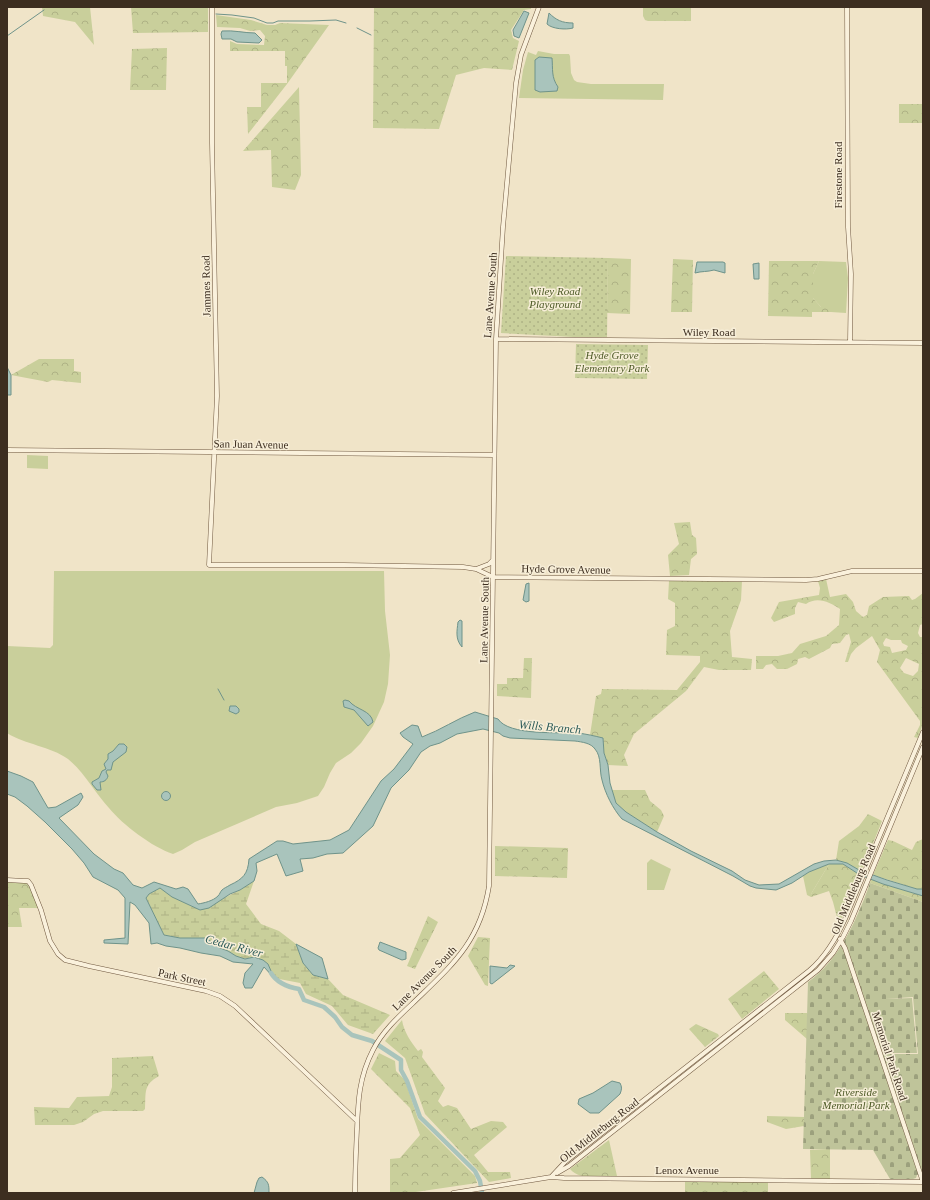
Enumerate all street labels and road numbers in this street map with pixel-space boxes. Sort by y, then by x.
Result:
street label: Firestone Road [832,141,844,208]
street label: Lane Avenue South [481,251,499,338]
street label: Jammes Road [199,255,213,317]
street label: Wiley Road [683,326,736,338]
street label: San Juan Avenue [213,437,289,451]
street label: Hyde Grove Avenue [521,562,611,576]
street label: Lane Avenue South [477,576,491,663]
street label: Old Middleburg Road [829,842,878,936]
street label: Lane Avenue South [389,943,459,1013]
street label: Park Street [157,966,207,988]
street label: Memorial Park Road [870,1010,910,1102]
street label: Old Middleburg Road [557,1095,641,1165]
street label: Lenox Avenue [655,1164,719,1176]

